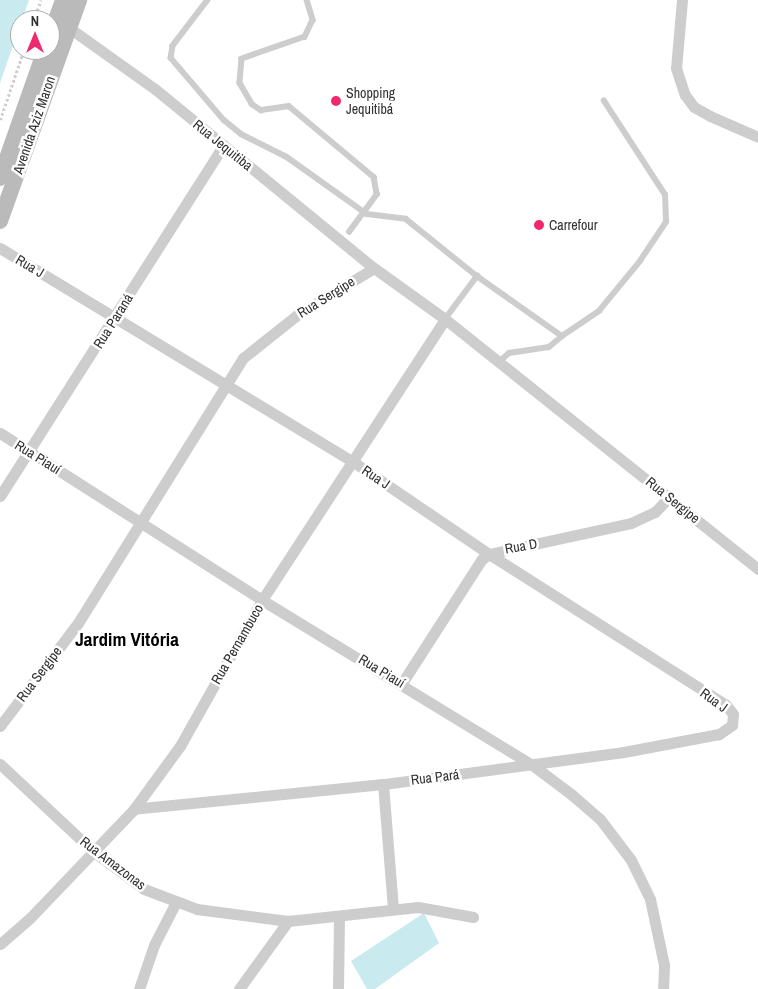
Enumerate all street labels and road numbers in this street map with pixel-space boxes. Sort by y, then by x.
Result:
street label: Avenida Aziz Maron [9,73,59,177]
street label: Rua Jequitiba [190,116,256,174]
street label: Rua J [13,251,47,281]
street label: Rua Sergipe [294,273,358,321]
street label: Rua Paraná [90,291,136,351]
street label: Rua Piauí [12,436,64,478]
street label: Rua J [359,462,393,492]
street label: Rua Sergipe [643,473,703,527]
street label: Rua D [504,535,538,557]
street label: Rua Pernambuco [207,601,267,687]
street label: Rua Sergipe [13,643,65,705]
street label: Rua Piauí [356,651,408,691]
street label: Rua J [697,684,731,716]
street label: Rua Pará [410,766,460,788]
street label: Rua Amazonas [77,833,149,893]

